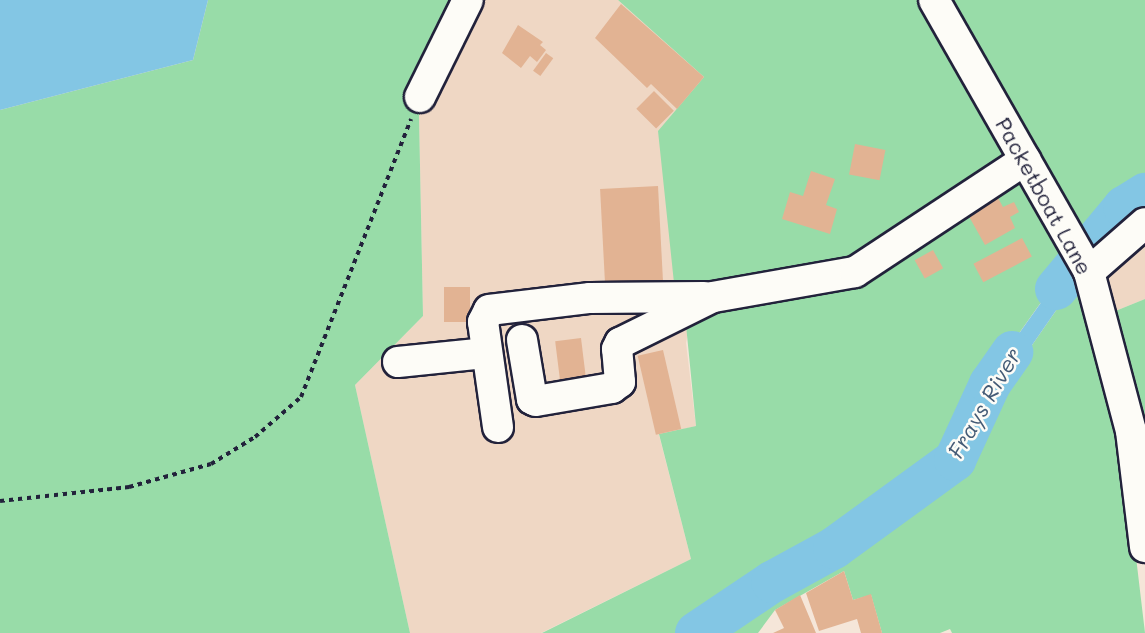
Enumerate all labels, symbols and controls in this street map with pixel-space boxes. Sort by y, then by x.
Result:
street label: Packetboat Lane [990,113,1098,279]
water label: Frays River [942,343,1026,463]

